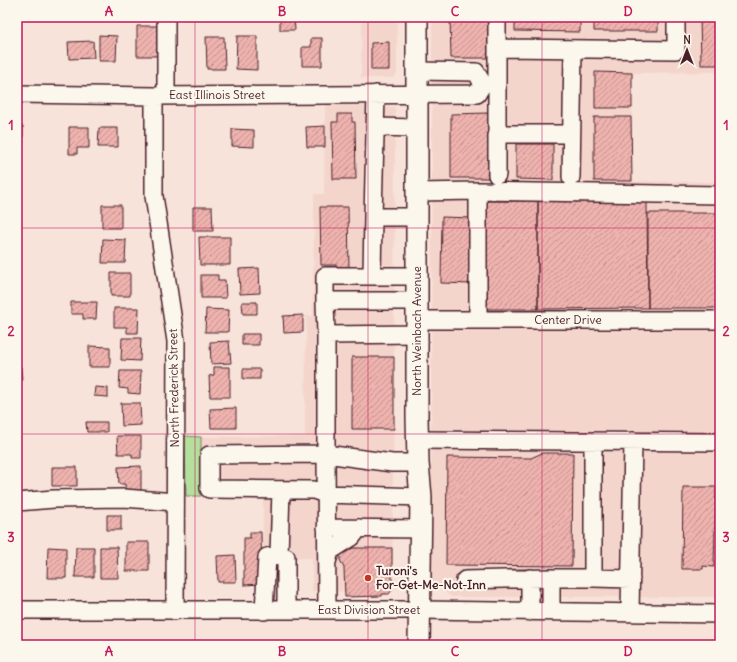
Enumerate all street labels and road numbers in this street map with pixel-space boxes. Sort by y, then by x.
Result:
street label: East Illinois Street [169,87,265,102]
street label: North Weinbach Avenue [409,266,424,396]
street label: Center Drive [534,312,602,327]
street label: North Frederick Street [165,328,182,448]
street label: East Division Street [318,602,420,617]

